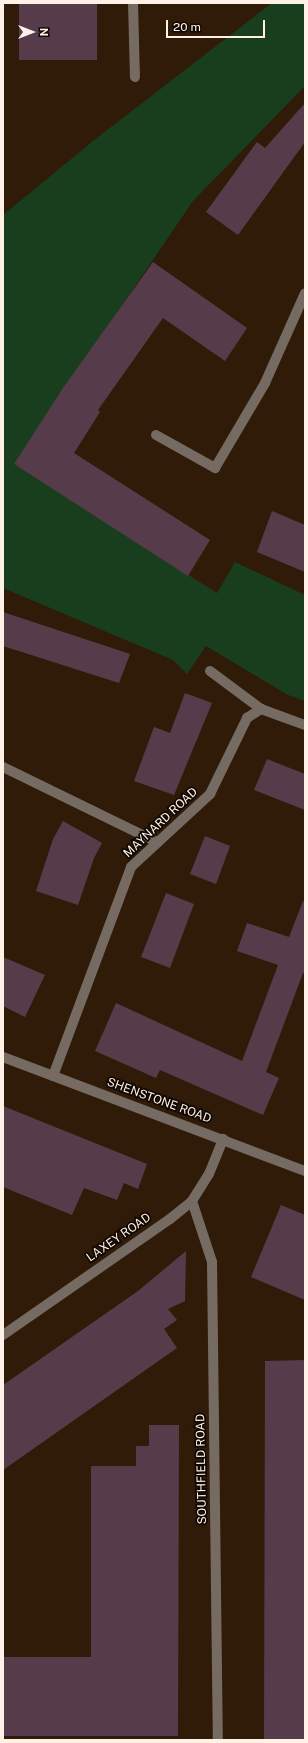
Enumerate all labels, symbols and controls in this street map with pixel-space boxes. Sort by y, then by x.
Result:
north arrow [12,12,52,52]
scale bar [168,12,267,38]
text: 20 m [173,20,201,34]
text: N [38,28,50,36]
street label: MAYNARD ROAD [121,785,201,861]
street label: SHENSTONE ROAD [105,1075,213,1127]
street label: LAXEY ROAD [84,1211,154,1265]
street label: SOUTHFIELD ROAD [194,1414,210,1524]

